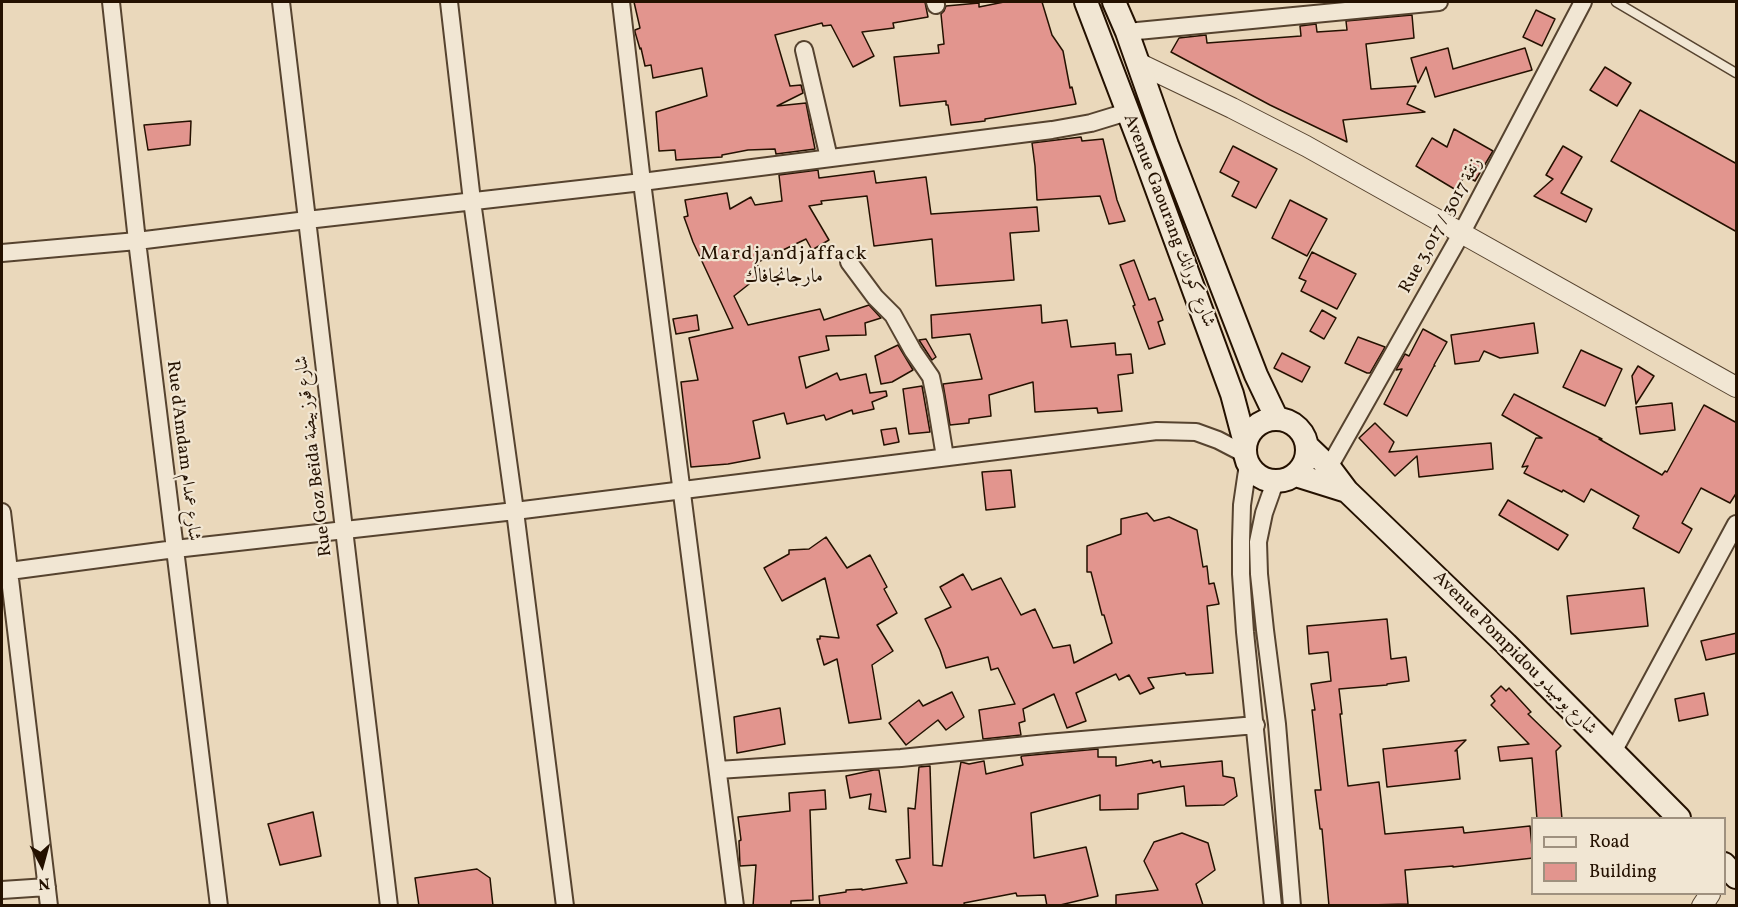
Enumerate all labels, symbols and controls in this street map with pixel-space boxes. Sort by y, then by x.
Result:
street label: Avenue Gaourang شارع كورانك [1117,111,1219,331]
street label: Rue 3,017 / زنقة 3017 [1396,154,1488,298]
district label: Mardjandjaffack مارجانجافاك [700,243,868,290]
street label: Rue Goz Beïda شارع قوز بيضة [292,354,338,558]
street label: Rue d'Amdam شارع عمدام [160,359,204,543]
street label: Avenue Pompidou شارع بومبيدو [1427,567,1601,741]
legend [1531,817,1726,895]
text: Road [1589,830,1630,855]
north arrow [12,835,72,895]
text: Building [1589,860,1657,885]
text: N [37,871,51,894]

